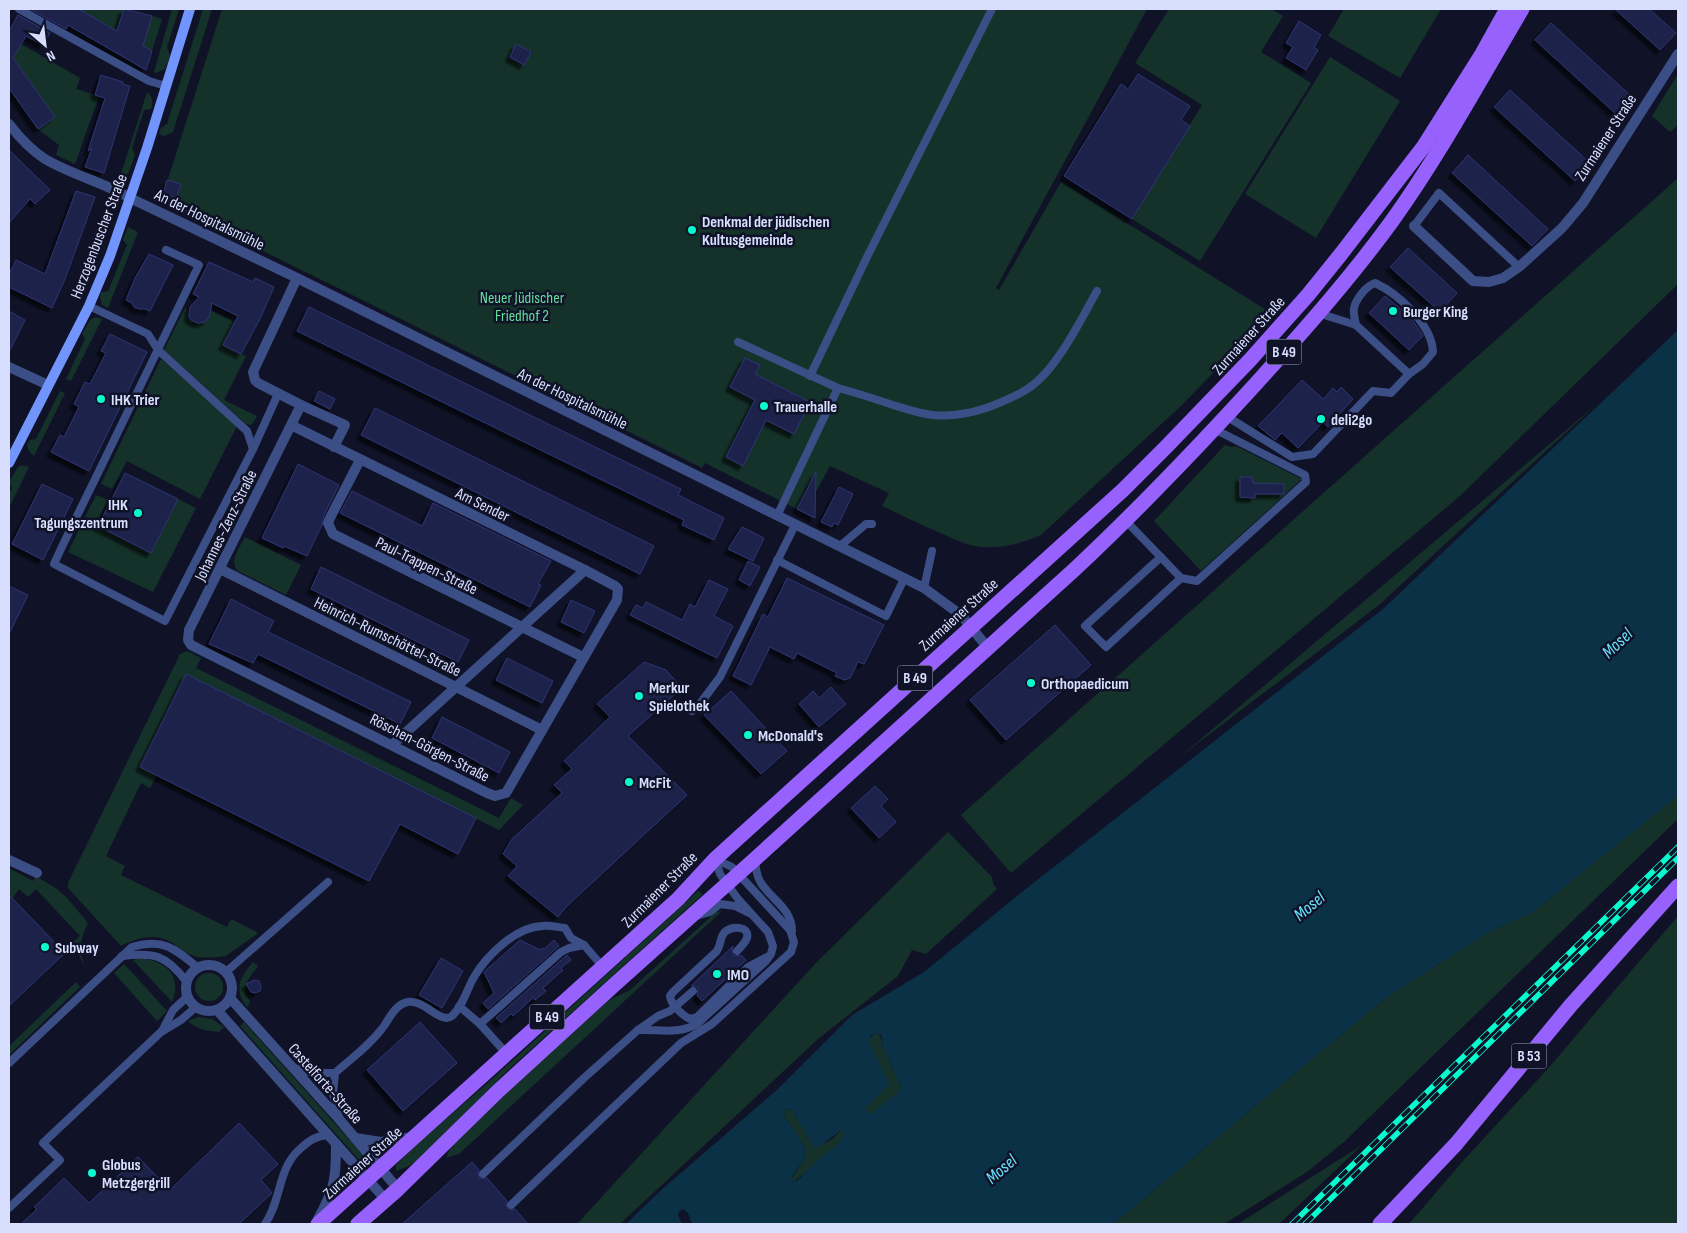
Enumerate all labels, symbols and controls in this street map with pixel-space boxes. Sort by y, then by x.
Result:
north arrow [20,20,70,70]
text: N [44,47,58,65]
street label: Zurmaiener Straße [1571,91,1641,185]
street label: Herzogenbuscher Straße [67,171,132,302]
street label: An der Hospitalsmühle [150,185,267,255]
place label: Denkmal der jüdischen Kultusgemeinde [702,213,830,250]
marker: Denkmal der jüdischen Kultusgemeinde [686,224,698,236]
park label: Neuer Jüdischer Friedhof 2 [480,289,565,326]
street label: Zurmaiener Straße [1209,293,1289,379]
place label: Burger King [1403,303,1468,322]
marker: Burger King [1387,305,1399,317]
road number: B 49 [1266,340,1302,364]
street label: An der Hospitalsmühle [513,364,630,434]
place label: IHK Trier [111,391,160,410]
marker: IHK Trier [95,393,107,405]
place label: Trauerhalle [774,398,837,417]
marker: Trauerhalle [758,400,770,412]
place label: deli2go [1331,411,1372,430]
marker: deli2go [1315,413,1327,425]
street label: Johannes-Zenz-Straße [191,467,261,585]
street label: Am Sender [451,484,513,527]
place label: IHK Tagungszentrum [34,496,128,533]
marker: IHK Tagungszentrum [132,507,144,519]
street label: Paul-Trappen-Straße [372,533,480,599]
street label: Zurmaiener Straße [916,575,1002,655]
street label: Heinrich-Rumschöttel-Straße [311,593,464,681]
water label: Mosel [1598,623,1638,663]
road number: B 49 [898,666,932,690]
place label: Orthopaedicum [1041,675,1129,694]
marker: Orthopaedicum [1025,677,1037,689]
place label: Merkur Spielothek [649,679,710,716]
marker: Merkur Spielothek [633,690,645,702]
street label: Röschen-Görgen-Straße [366,710,492,787]
place label: McDonald's [758,727,823,746]
marker: McDonald's [742,729,754,741]
place label: McFit [639,774,671,793]
marker: McFit [623,776,635,788]
street label: Zurmaiener Straße [618,848,702,932]
water label: Mosel [1289,887,1330,925]
place label: Subway [55,939,99,958]
marker: Subway [39,941,51,953]
place label: IMO [727,966,749,985]
marker: IMO [711,968,723,980]
road number: B 49 [530,1004,564,1030]
street label: Castelforte-Straße [284,1040,366,1128]
road number: B 53 [1512,1044,1546,1068]
street label: Zurmaiener Straße [320,1123,406,1203]
water label: Mosel [981,1150,1022,1189]
place label: Globus Metzgergrill [102,1156,170,1193]
marker: Globus Metzgergrill [86,1167,98,1179]

